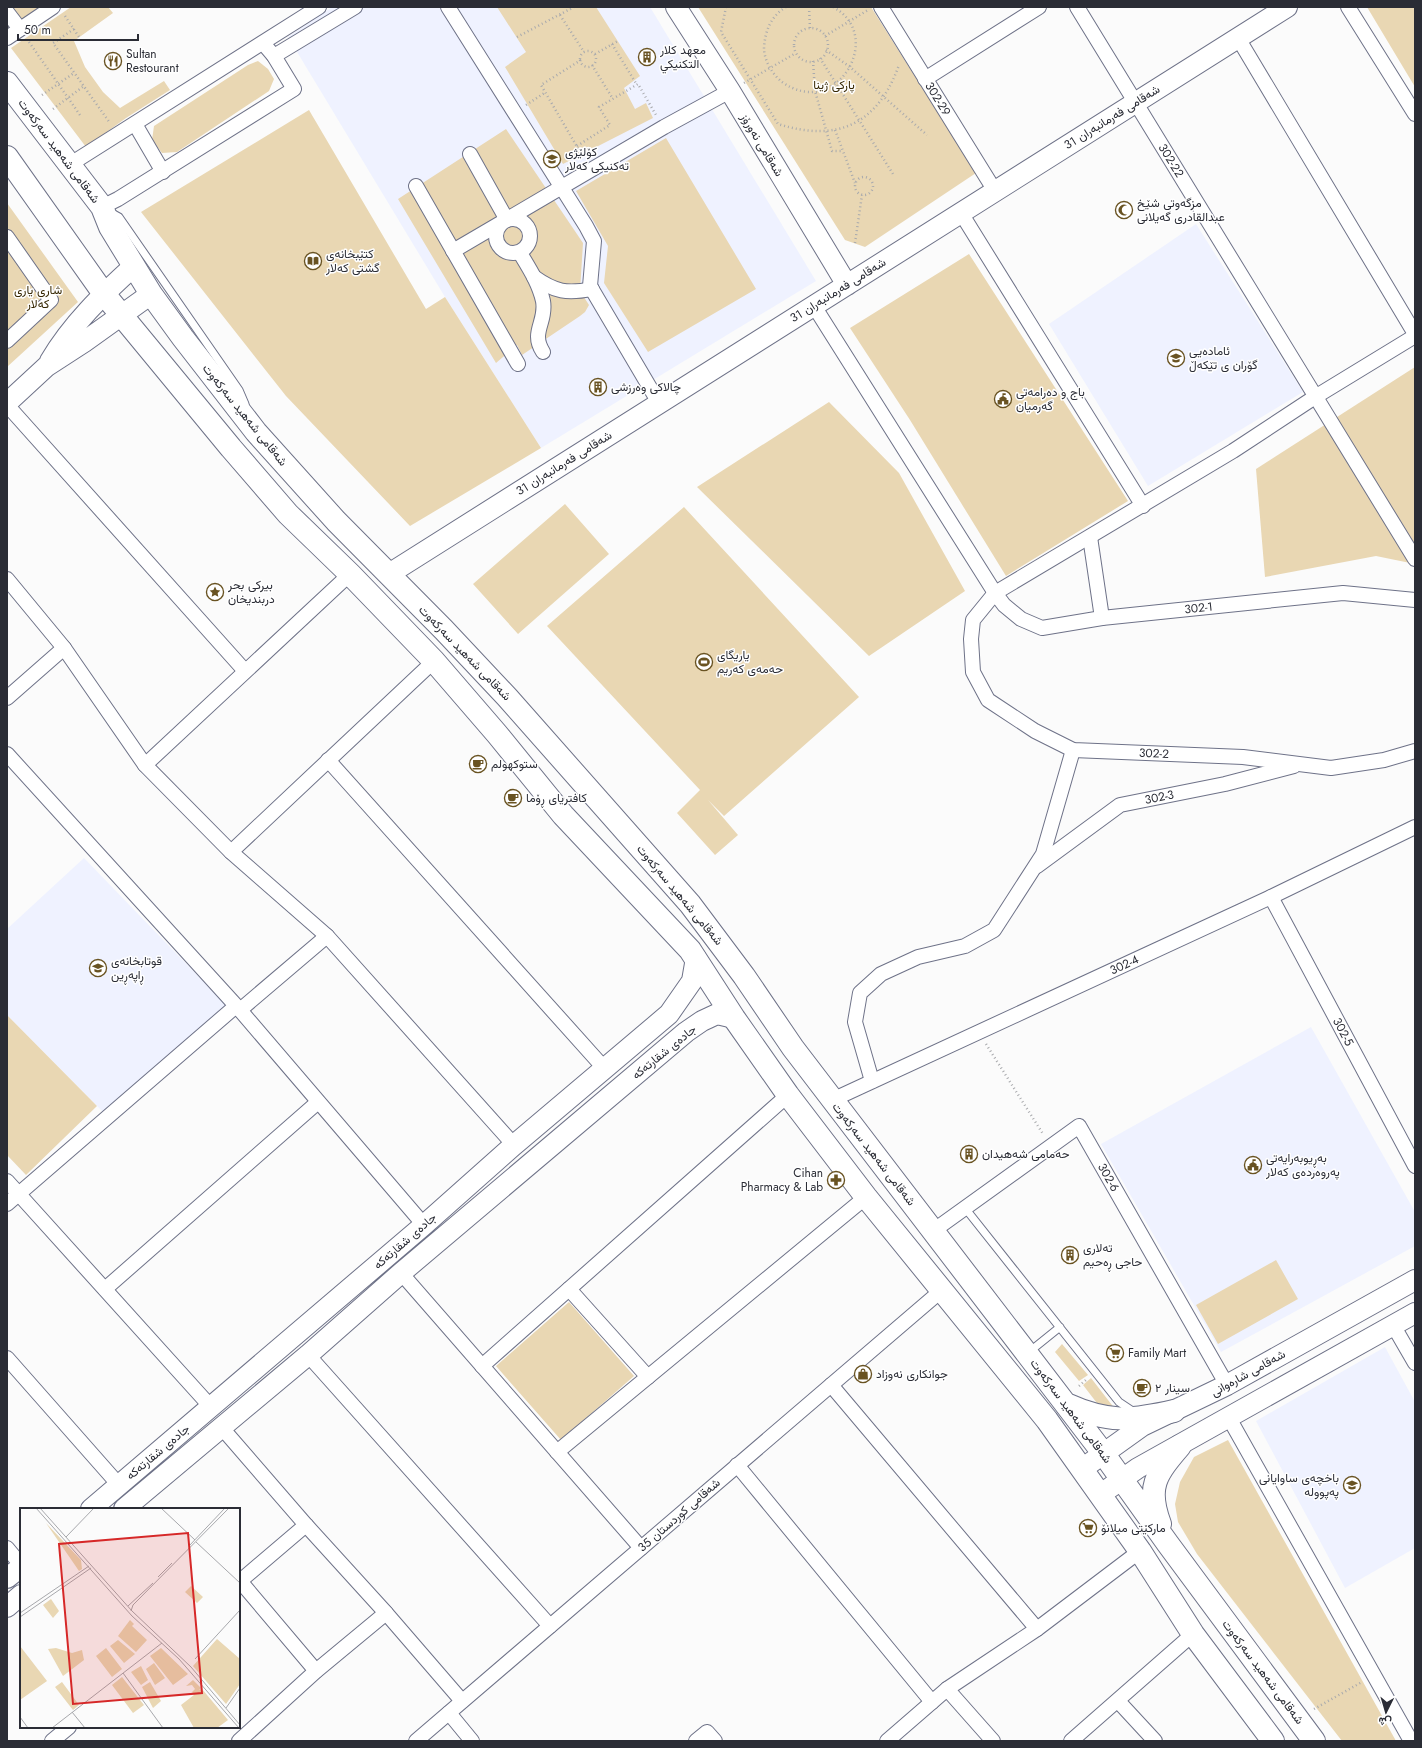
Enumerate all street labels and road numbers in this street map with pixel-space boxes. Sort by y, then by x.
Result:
street label: 302-29 [921,78,955,119]
street label: شەقامی فەرمانبەران 31 [1060,80,1164,154]
street label: شەقامی شەهید سەرکەوت [14,95,104,207]
street label: شەقامی نەورۆز [736,109,788,180]
street label: 302-22 [1154,140,1188,181]
street label: شەقامی فەرمانبەران 31 [786,253,890,327]
street label: شەقامی شەهید سەرکەوت [198,360,292,470]
street label: شەقامی فەرمانبەران 31 [512,426,616,500]
street label: 302-1 [1183,598,1214,618]
street label: شەقامی شەهید سەرکەوت [415,601,515,705]
street label: 302-2 [1139,744,1169,763]
street label: 302-3 [1143,785,1176,809]
street label: شەقامی شەهید سەرکەوت [632,841,728,949]
street label: 302-4 [1107,950,1142,979]
street label: 302-5 [1328,1014,1358,1050]
street label: جادەی شقارتەکە [628,1020,700,1084]
street label: شەقامی شەهید سەرکەوت [828,1099,920,1209]
street label: 302-6 [1093,1160,1124,1195]
street label: جادەی شقارتەکە [370,1209,440,1273]
street label: شەقامی شارەوانی [1207,1345,1289,1401]
street label: شەقامی شەهید سەرکەوت [1026,1355,1116,1467]
street label: جادەی شقارتەکە [122,1420,194,1484]
street label: شەقامی کوردستان 35 [634,1474,724,1556]
street label: شەقامی شەهید سەرکەوت [1218,1616,1308,1728]

